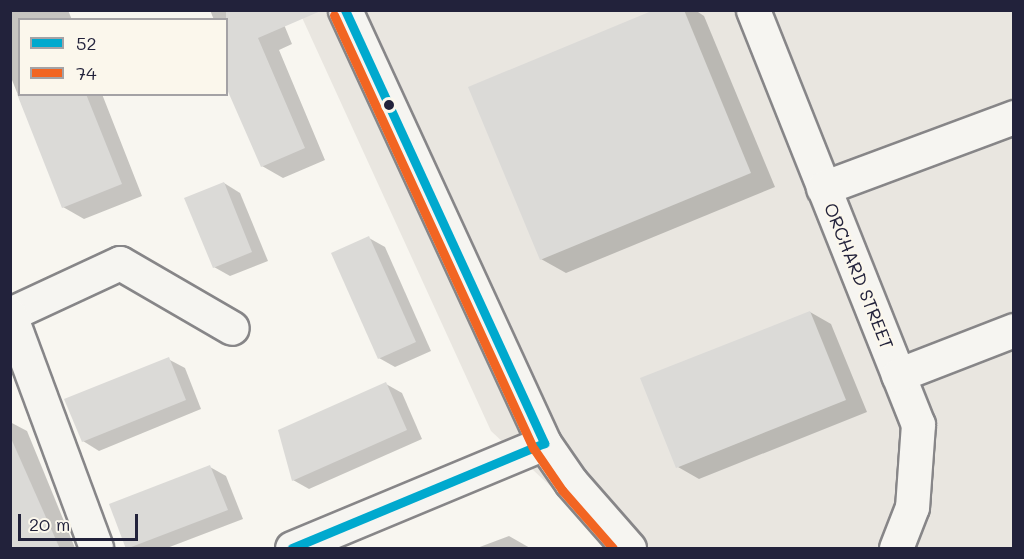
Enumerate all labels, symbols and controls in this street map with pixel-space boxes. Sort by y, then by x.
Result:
legend [18,18,228,96]
text: 52 [76,31,97,55]
text: 74 [76,61,97,85]
unlabelled marker [383,99,395,111]
street label: ORCHARD STREET [820,200,898,352]
scale bar [21,502,141,540]
text: 20 m [29,512,70,536]

